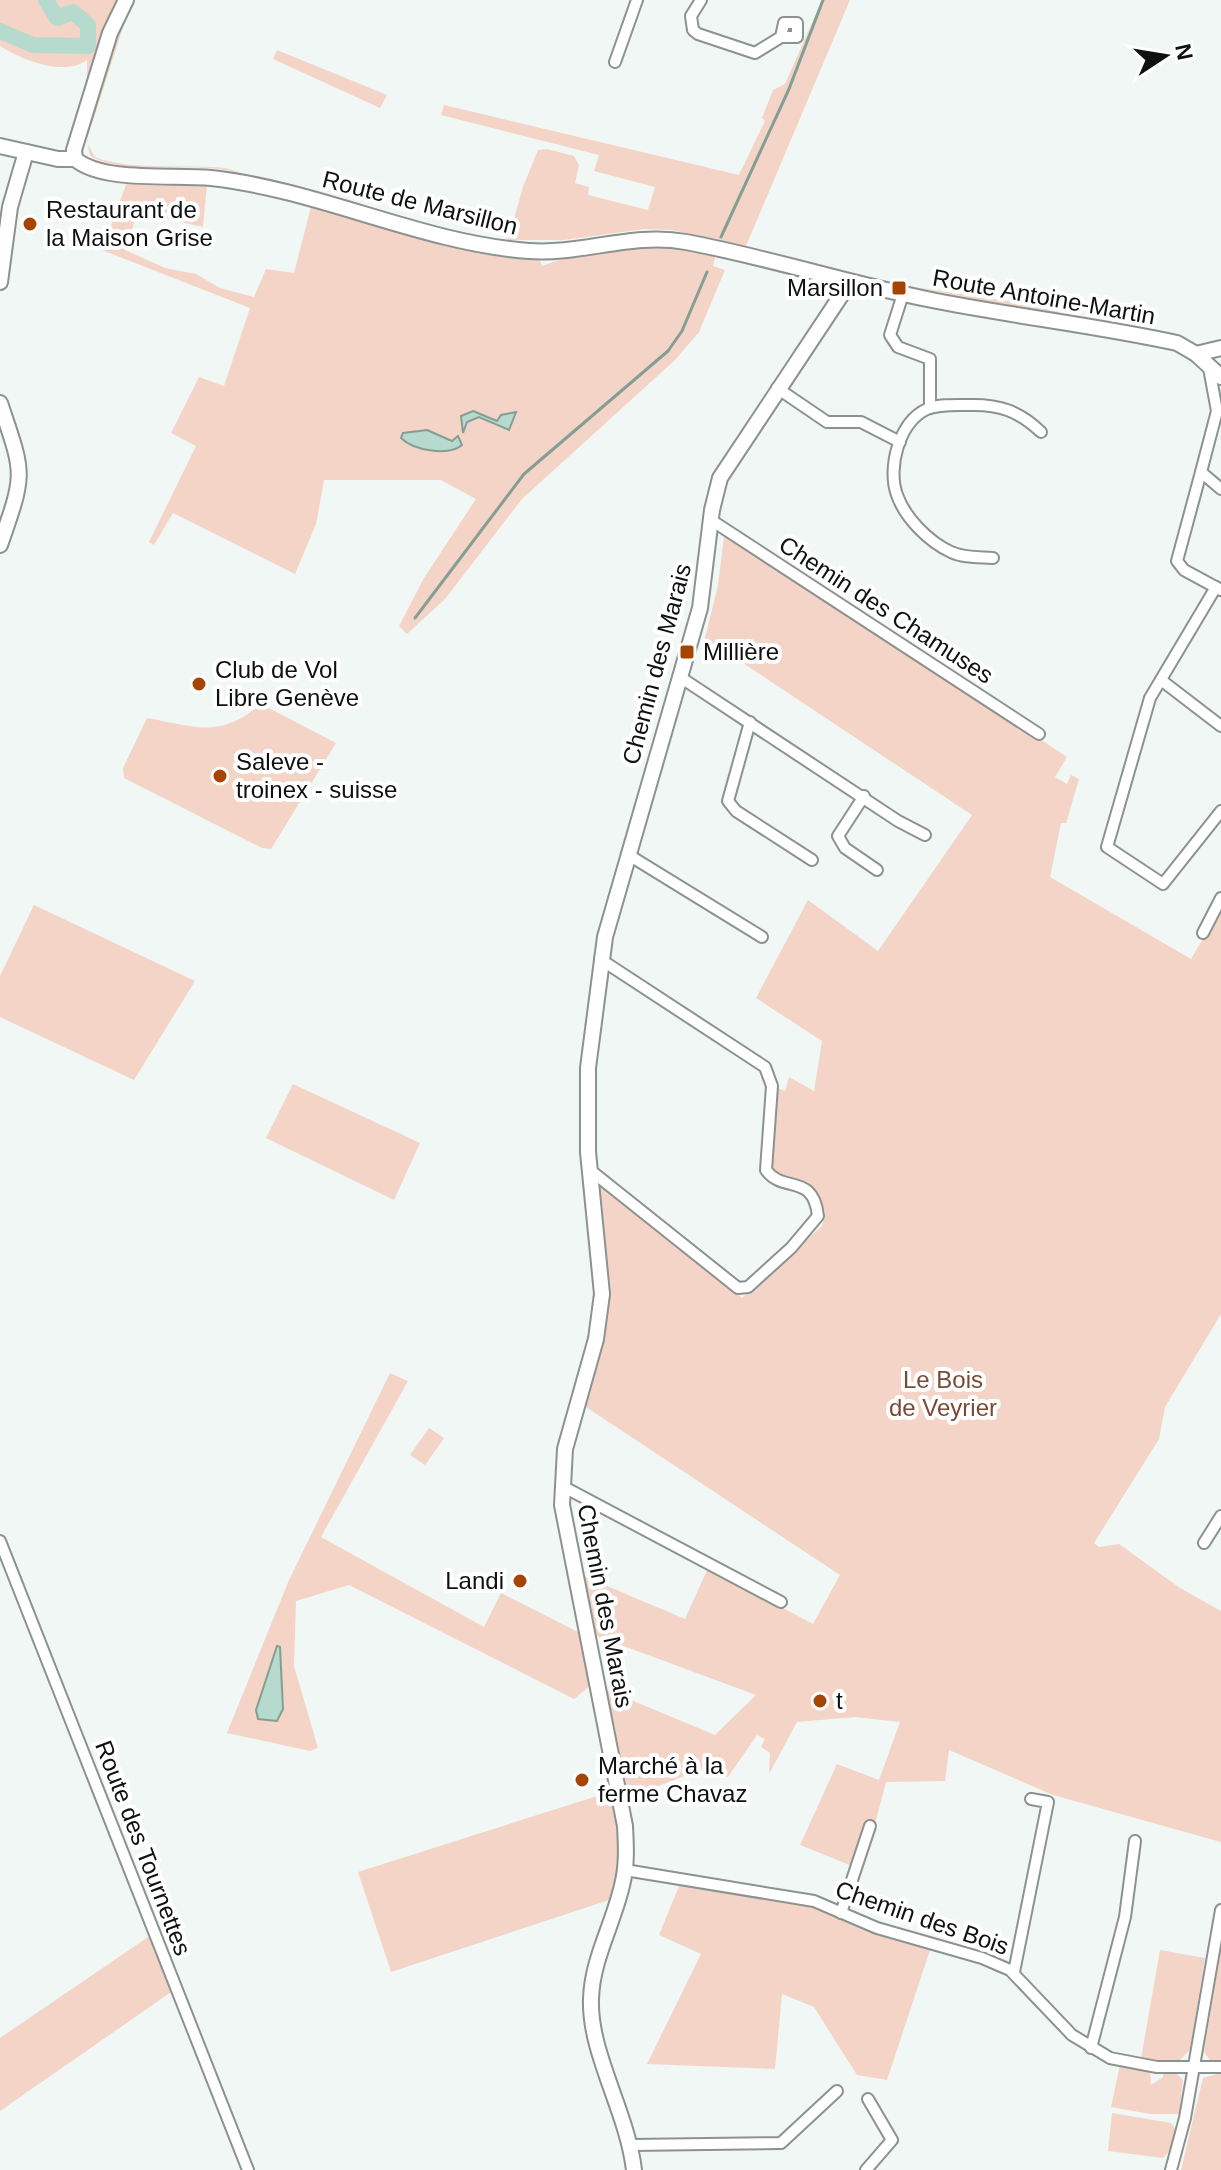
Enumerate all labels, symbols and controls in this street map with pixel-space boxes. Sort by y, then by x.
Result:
north arrow [1125,16,1205,96]
text: N [1170,42,1198,62]
street label: Route de Marsillon [320,165,520,240]
place label: Restaurant de la Maison Grise [46,196,213,251]
marker: Restaurant de la Maison Grise [21,215,39,233]
street label: Route Antoine-Martin [931,264,1157,329]
place label: Marsillon [787,274,883,301]
marker: Marsillon [890,279,908,297]
street label: Chemin des Chamuses [774,530,998,689]
street label: Chemin des Marais [617,561,696,767]
place label: Millière [703,638,779,665]
marker: Millière [678,643,696,661]
place label: Club de Vol Libre Genève [215,656,359,711]
marker: Club de Vol Libre Genève [190,675,208,693]
place label: Saleve - troinex - suisse [236,748,397,803]
marker: Saleve - troinex - suisse [211,767,229,785]
park label: Le Bois de Veyrier [889,1366,997,1421]
street label: Chemin des Marais [573,1502,638,1710]
place label: Landi [445,1567,504,1594]
marker: Landi [511,1572,529,1590]
place label: t [836,1687,843,1714]
marker: t [811,1692,829,1710]
street label: Route des Tournettes [90,1737,197,1959]
place label: Marché à la ferme Chavaz [598,1752,747,1807]
marker: Marché à la ferme Chavaz [573,1771,591,1789]
street label: Chemin des Bois [832,1875,1012,1960]

